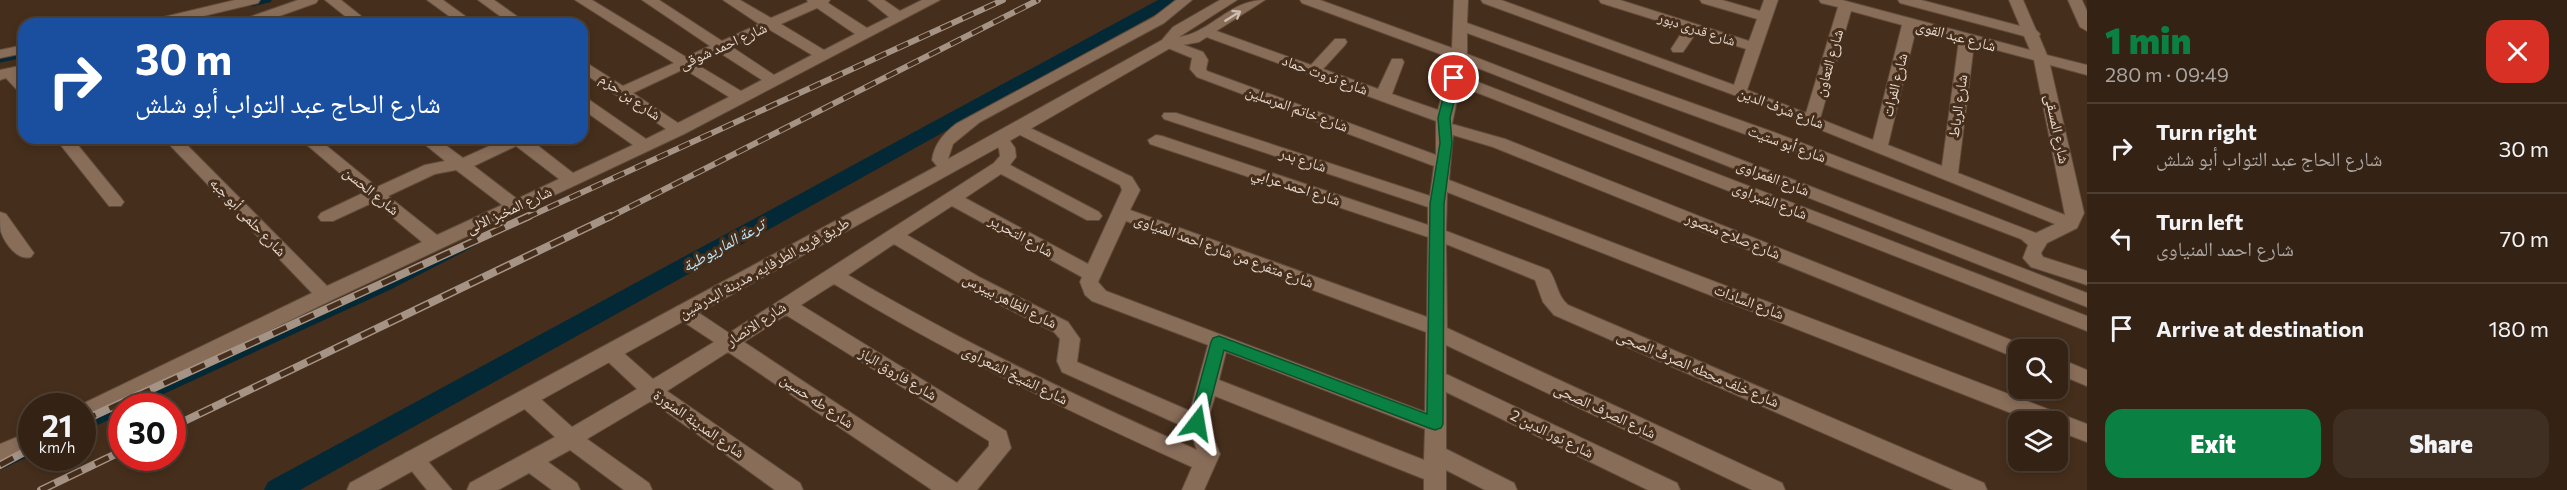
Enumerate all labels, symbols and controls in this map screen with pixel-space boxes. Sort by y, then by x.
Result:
street label: شارع قدرى دبور [1655,8,1738,51]
one-way arrow [1224,9,1241,21]
street label: شارع عبد القوى [1914,16,1998,56]
text: 1 min [2105,17,2191,61]
street label: شارع احمد شوقى [676,18,770,74]
button: close [2486,20,2549,83]
street label: شارع التعاون [1810,27,1848,99]
text: 30 m [135,32,232,84]
icon: right [36,42,114,120]
street label: شارع ثروت حماد [1279,50,1371,100]
street label: شارع الفرات [1877,51,1913,119]
pin [1428,52,1479,103]
icon: arrive [1437,61,1470,94]
text: 280 m · 09:49 [2105,62,2229,86]
street label: شارع بن حزم [595,69,665,125]
street label: شارع الرباط [1944,73,1972,139]
street label: شارع خاتم المرسلين [1243,81,1351,137]
street label: شارع شرف الدين [1735,82,1827,134]
text: شارع الحاج عبد التواب أبو شلش [135,86,441,119]
street label: شارع المسقى [2040,92,2074,166]
text: Turn right [2156,118,2257,145]
street label: شارع أبو ستيت [1745,121,1829,167]
icon: right [2105,132,2138,165]
text: 30 m [2499,135,2549,162]
street label: شارع بدر [1276,143,1329,177]
text: شارع الحاج عبد التواب أبو شلش [2156,146,2382,170]
street label: شارع الغمراوى [1734,155,1812,201]
street label: شارع الحسن [339,162,403,220]
street label: شارع احمد عرابي [1248,163,1343,213]
street label: شارع حلمى أبو جبه [205,173,291,261]
street label: شارع الشبراوى [1730,178,1810,224]
street label: شارع المخبز الالى [463,181,555,239]
street label: شارع صلاح منصور [1682,208,1783,264]
text: Turn left [2156,208,2243,235]
street label: شارع متفرع من شارع احمد المنياوى [1132,209,1317,293]
street label: شارع التحرير [984,210,1057,262]
street label: طريق قريه الطرفايه, مدينة البدرشين [675,213,853,323]
water label: ترعة الماريوطية [678,213,770,276]
icon: left [2105,222,2138,255]
text: 70 m [2500,225,2549,252]
text: شارع احمد المنياوى [2156,236,2294,260]
street label: شارع الظاهر بيبرس [960,269,1061,333]
street label: شارع السادات [1711,280,1787,325]
street label: شارع الانصار [721,297,790,351]
icon: arrive [2105,312,2138,345]
text: Arrive at destination [2156,315,2364,342]
text: 180 m [2488,315,2549,342]
street label: شارع خلف محطه الصرف الصحى [1614,326,1782,412]
map controls [2008,339,2068,471]
button: search [2008,339,2068,399]
street label: شارع الشيخ الشعراوى [959,341,1071,409]
street label: شارع فاروق الباز [854,342,941,405]
street label: شارع طه حسين [776,369,858,433]
street label: شارع الصرف الصحى [1551,379,1659,443]
street label: شارع المدينة المنورة [649,385,749,463]
position arrow [1165,391,1229,455]
speed limit sign: 30 [108,393,186,471]
street label: شارع نور الدين 2 [1507,405,1597,463]
text: 21 [42,406,72,443]
button: Exit [2105,409,2321,478]
button: Share [2333,409,2549,478]
button: layers [2008,411,2068,471]
text: km/h [39,438,75,456]

